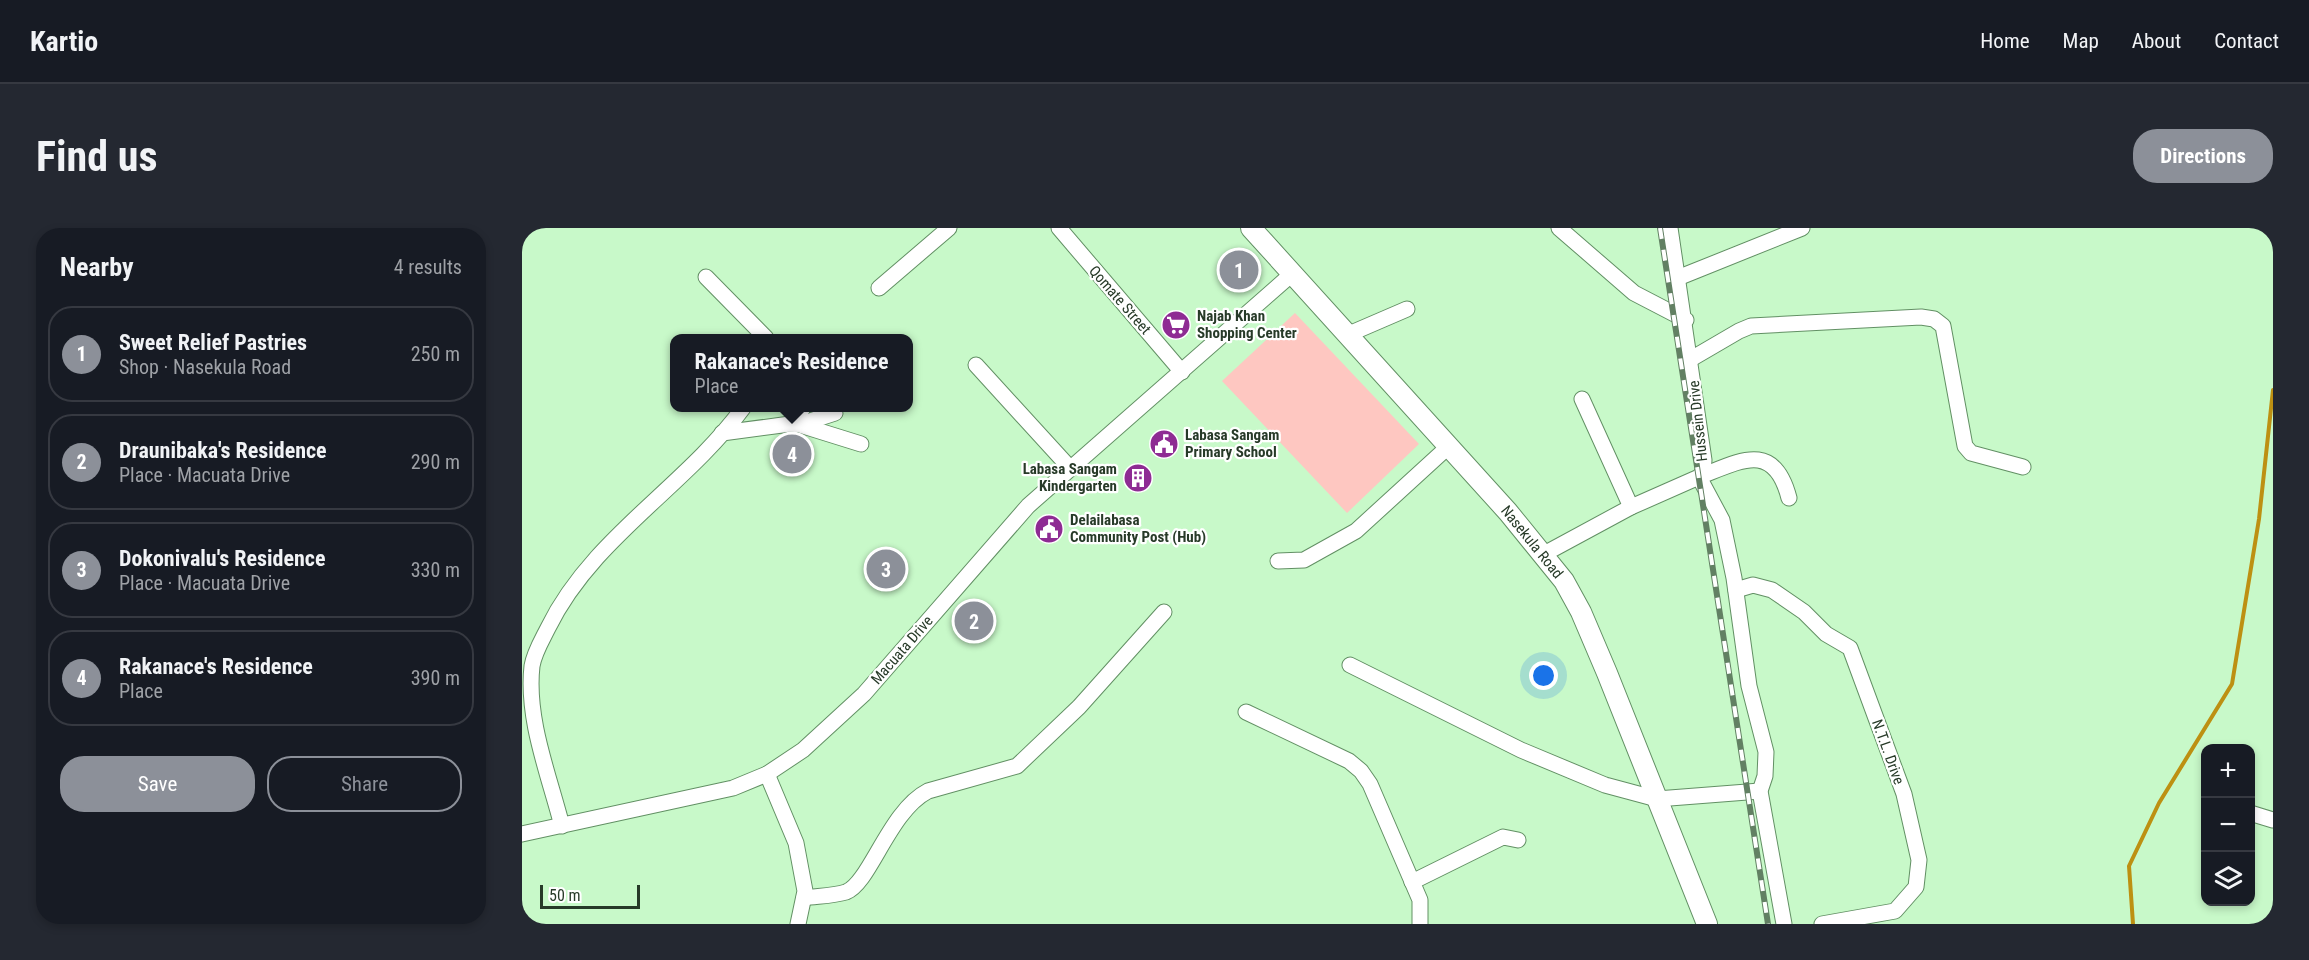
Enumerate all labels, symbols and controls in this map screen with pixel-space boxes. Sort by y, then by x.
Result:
text: Kartio [30,25,98,58]
text: Home [1980,29,2030,53]
text: Map [2063,29,2099,53]
text: About [2132,29,2181,53]
text: Contact [2214,29,2279,53]
button: Directions [2133,129,2273,183]
text: Find us [36,132,157,181]
pin: 1 [1220,248,1258,292]
text: Nearby [60,252,134,282]
text: 4 results [394,255,462,279]
street label: Qomate Street [1085,262,1155,338]
place label: Najab Khan Shopping Center [1197,307,1297,342]
supermarket icon: Najab Khan Shopping Center [1160,309,1192,341]
text: Sweet Relief Pastries [119,330,307,355]
popup [670,334,913,412]
text: 1 [76,342,87,366]
text: 250 m [411,342,460,366]
text: Rakanace's Residence [695,349,888,374]
text: Shop · Nasekula Road [119,355,291,379]
text: Place [695,374,738,398]
street label: Hussein Drive [1685,380,1711,462]
place label: Labasa Sangam Primary School [1185,426,1279,461]
public building icon: Labasa Sangam Primary School [1148,428,1180,460]
pin: 4 [772,432,812,476]
text: Draunibaka's Residence [119,438,327,463]
text: 2 [76,450,87,474]
text: 290 m [411,450,460,474]
place label: Labasa Sangam Kindergarten [1023,460,1117,495]
building icon: Labasa Sangam Kindergarten [1122,462,1154,494]
text: Place · Macuata Drive [119,463,290,487]
street label: Nasekula Road [1497,502,1567,582]
place label: Delailabasa Community Post (Hub) [1070,511,1206,546]
public building icon: Delailabasa Community Post (Hub) [1033,513,1065,545]
text: Dokonivalu's Residence [119,546,325,571]
pin: 3 [866,546,906,592]
text: 3 [76,558,87,582]
text: 330 m [411,558,460,582]
text: Place · Macuata Drive [119,571,290,595]
pin: 2 [954,598,994,644]
street label: Macuata Drive [867,612,937,688]
text: Rakanace's Residence [119,654,313,679]
your location [1529,661,1558,690]
text: 4 [76,666,87,690]
text: 390 m [411,666,460,690]
text: Place [119,679,163,703]
street label: N.T.L. Drive [1868,717,1908,787]
map controls [2201,744,2255,906]
button: + [2201,744,2255,798]
button: Save [60,756,255,812]
button: Share [267,756,462,812]
button: − [2201,798,2255,852]
button: layers [2201,852,2255,906]
scale bar [540,882,640,910]
text: 50 m [549,886,581,905]

